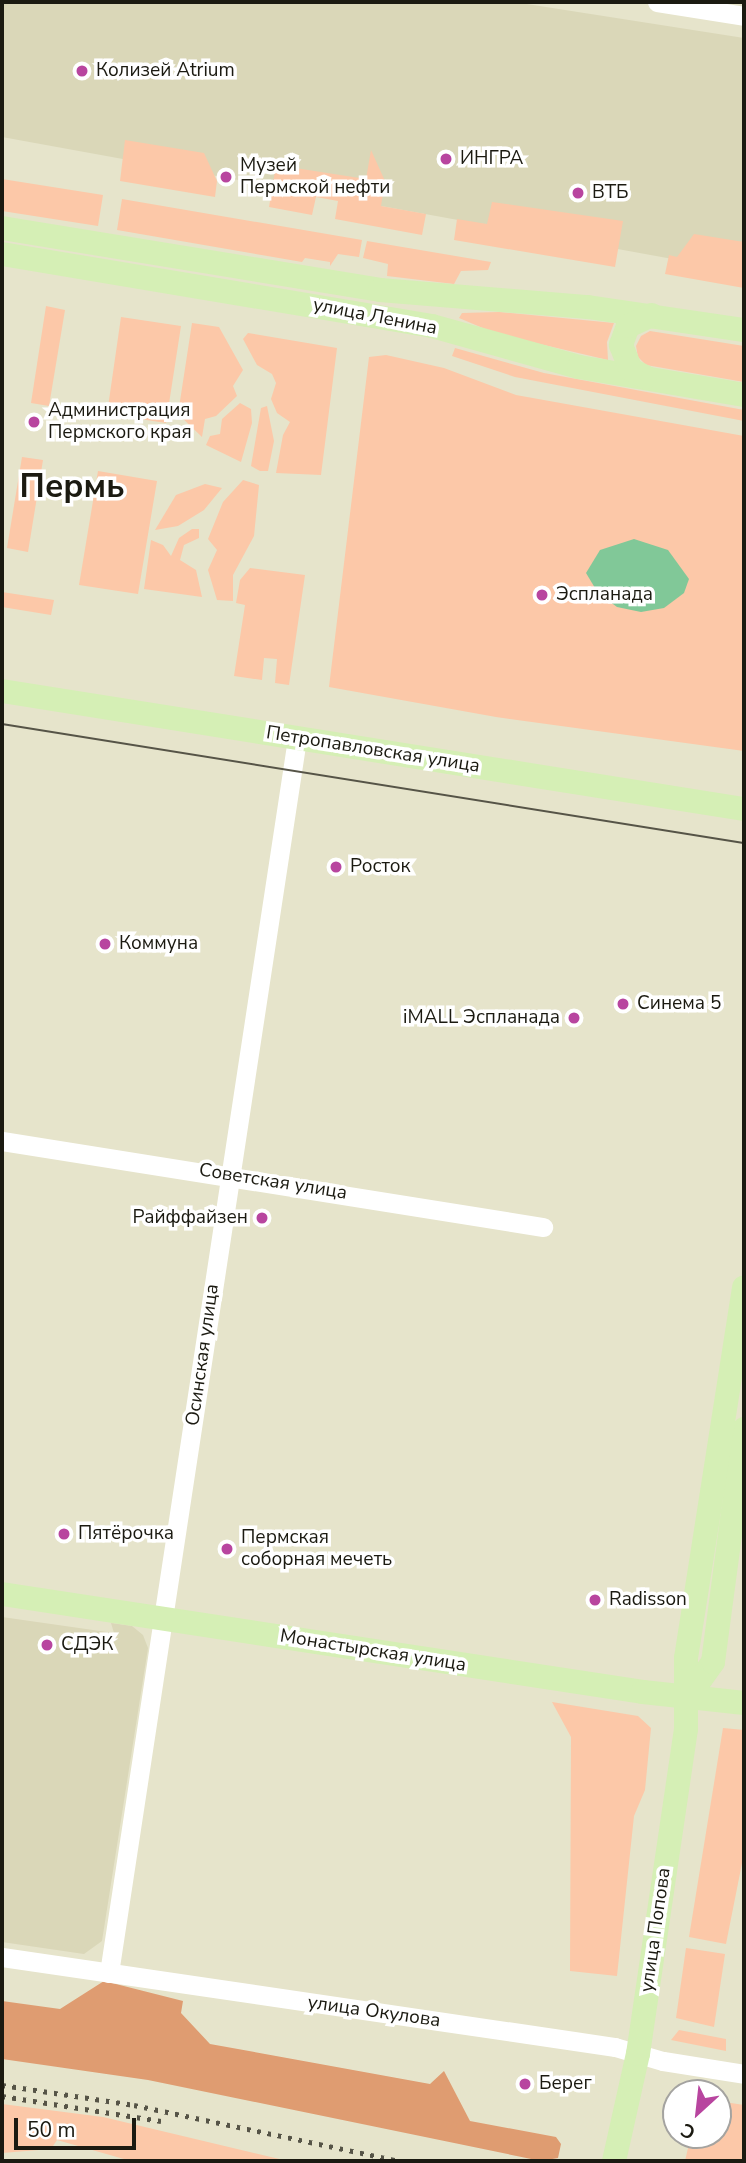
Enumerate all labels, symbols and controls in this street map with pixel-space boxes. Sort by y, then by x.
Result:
place label: Колизей Atrium [96,60,235,82]
marker: Колизей Atrium [74,63,90,79]
place label: ИНГРА [460,148,523,170]
marker: ИНГРА [438,151,454,167]
place label: Музей Пермской нефти [240,155,390,199]
marker: Музей Пермской нефти [218,169,234,185]
place label: ВТБ [592,182,629,204]
marker: ВТБ [570,185,586,201]
street label: улица Ленина [311,294,439,340]
place label: Администрация Пермского края [48,400,192,444]
marker: Администрация Пермского края [26,414,42,430]
district label: Пермь [20,467,124,507]
place label: Эспланада [556,584,653,606]
marker: Эспланада [534,587,550,603]
street label: Петропавловская улица [264,722,482,778]
place label: Росток [350,856,411,878]
marker: Росток [328,859,344,875]
place label: Коммуна [119,933,198,955]
marker: Коммуна [97,936,113,952]
place label: Синема 5 [637,993,721,1015]
marker: Синема 5 [615,996,631,1012]
place label: iMALL Эспланада [403,1007,560,1029]
marker: iMALL Эспланада [566,1010,582,1026]
street label: Советская улица [197,1159,349,1205]
place label: Райффайзен [132,1207,248,1229]
marker: Райффайзен [254,1210,270,1226]
street label: Осинская улица [182,1283,224,1427]
place label: Пятёрочка [78,1523,174,1545]
marker: Пятёрочка [56,1526,72,1542]
place label: Пермская соборная мечеть [241,1527,392,1571]
marker: Пермская соборная мечеть [219,1541,235,1557]
place label: Radisson [609,1589,687,1611]
marker: Radisson [587,1592,603,1608]
street label: Монастырская улица [278,1625,468,1677]
place label: СДЭК [61,1634,114,1656]
marker: СДЭК [39,1637,55,1653]
street label: улица Попова [636,1866,676,1994]
street label: улица Окулова [306,1991,442,2033]
place label: Берег [539,2073,592,2095]
marker: Берег [517,2076,533,2092]
north arrow [662,2079,732,2149]
scale bar [18,2104,140,2148]
text: 50 m [27,2116,76,2144]
text: С [677,2116,700,2145]

